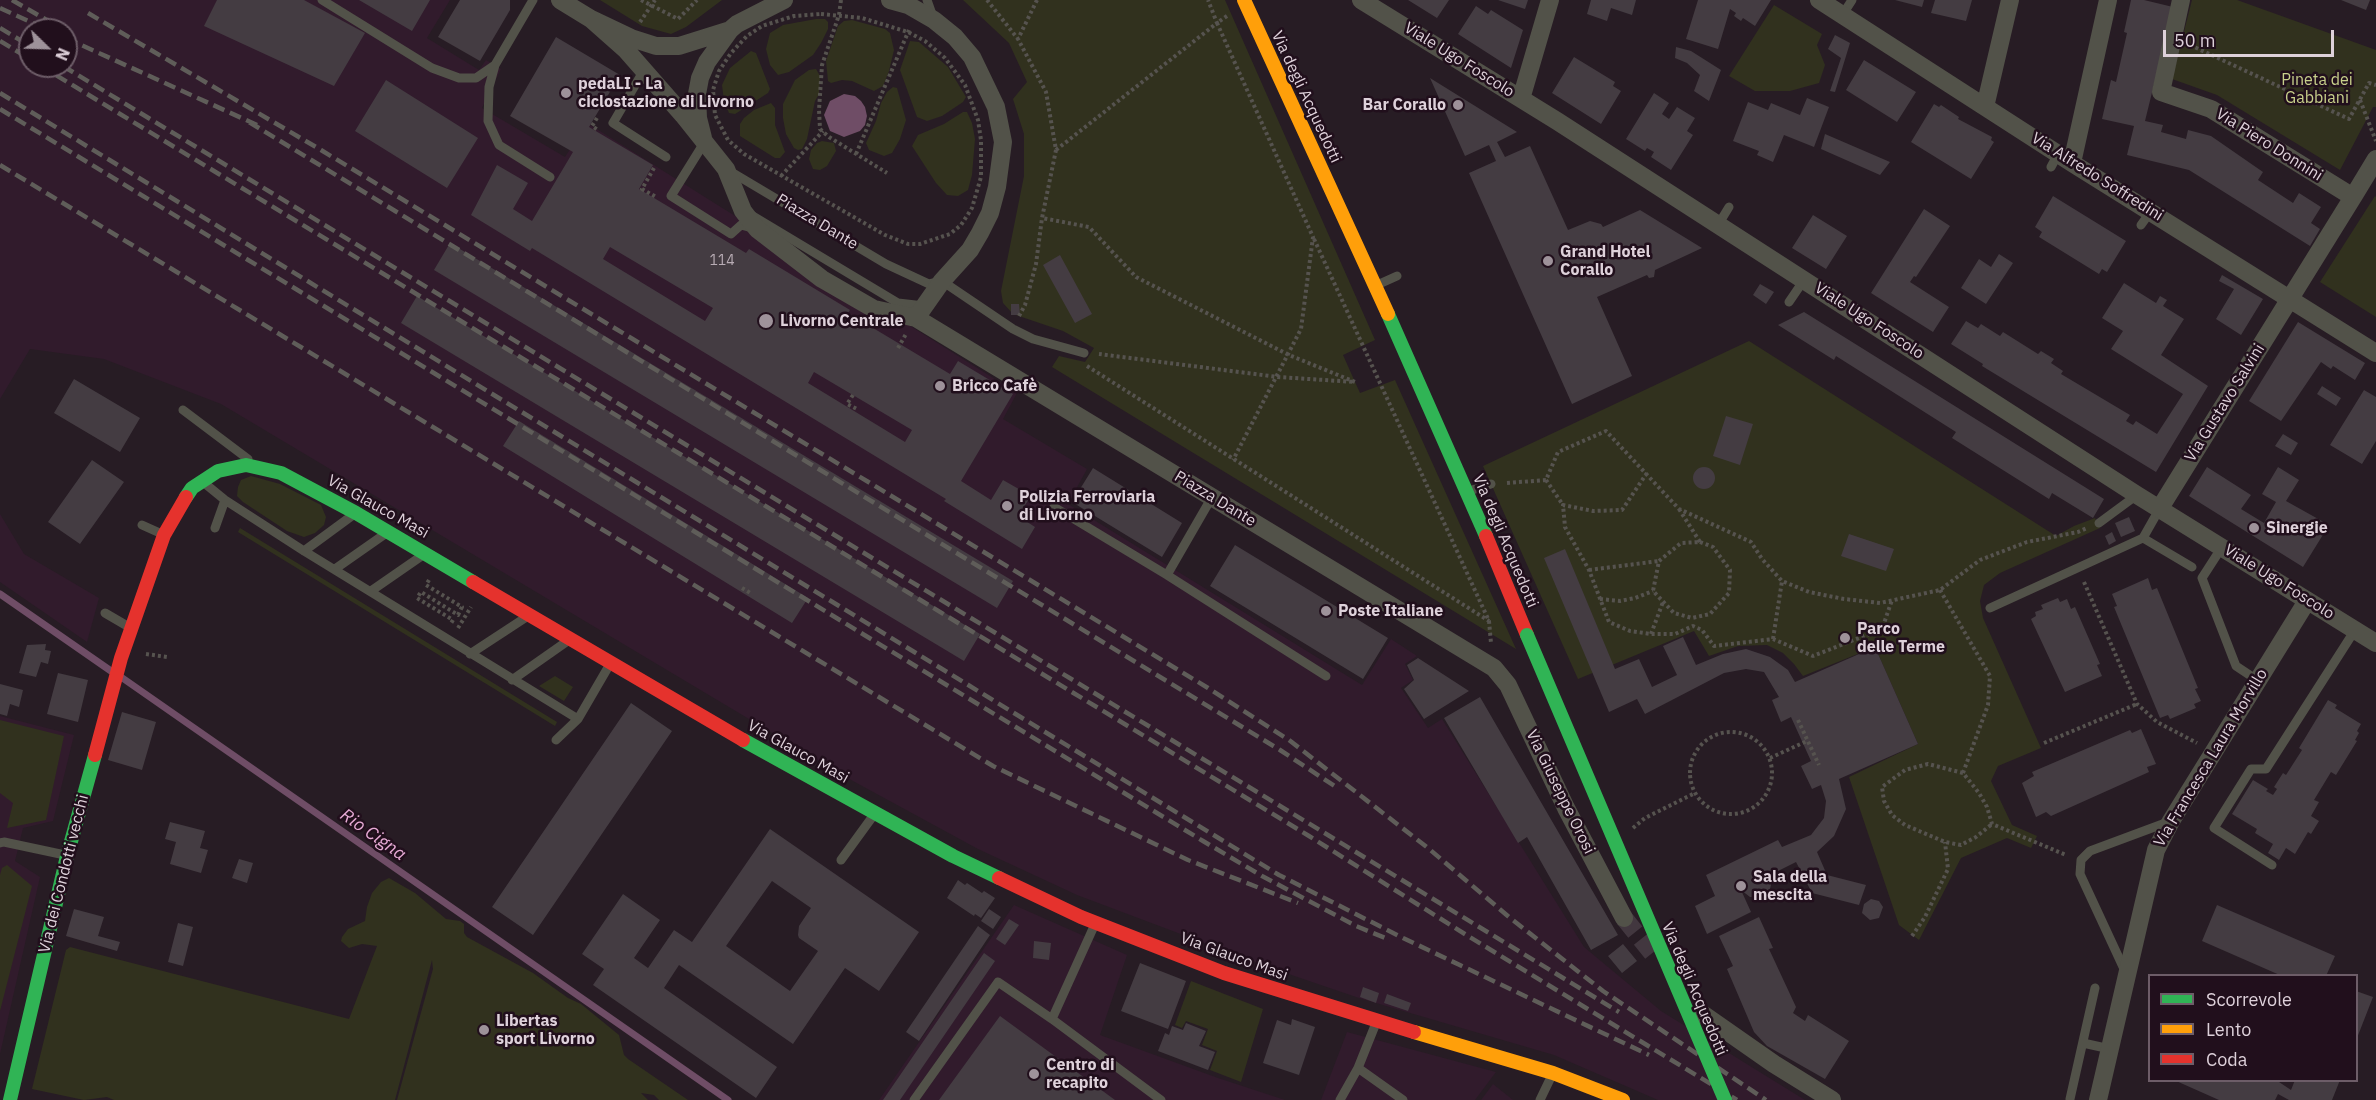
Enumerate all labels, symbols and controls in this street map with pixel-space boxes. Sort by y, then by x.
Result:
north arrow [18,18,78,78]
street label: Viale Ugo Foscolo [1400,18,1518,102]
scale bar [2166,18,2337,56]
street label: Via degli Acquedotti [1267,28,1345,166]
text: 50 m [2174,29,2216,52]
text: N [51,45,74,63]
park label: Pineta dei Gabbiani [2281,70,2353,108]
place label: pedaLI - La ciclostazione di Livorno [578,74,754,112]
marker: pedaLI - La ciclostazione di Livorno [559,86,573,100]
place label: Bar Corallo [1363,95,1446,115]
marker: Bar Corallo [1451,98,1465,112]
street label: Via Piero Donnini [2212,105,2326,185]
street label: Via Alfredo Soffredini [2027,129,2167,225]
street label: Piazza Dante [773,190,861,254]
place label: Grand Hotel Corallo [1560,242,1650,280]
house number: 114 [709,253,735,269]
marker: Grand Hotel Corallo [1541,254,1555,268]
street label: Viale Ugo Foscolo [1811,279,1927,363]
place label: Livorno Centrale [780,311,904,331]
marker: Livorno Centrale [757,312,775,330]
street label: Via Gustavo Salvini [2181,340,2269,466]
place label: Bricco Cafè [952,376,1037,396]
marker: Bricco Cafè [933,379,947,393]
street label: Piazza Dante [1171,467,1259,531]
street label: Via Glauco Masi [324,471,432,543]
street label: Via degli Acquedotti [1468,471,1542,611]
place label: Polizia Ferroviaria di Livorno [1019,487,1155,525]
marker: Polizia Ferroviaria di Livorno [1000,499,1014,513]
place label: Sinergie [2266,518,2328,538]
marker: Sinergie [2247,521,2261,535]
street label: Viale Ugo Foscolo [2220,540,2338,624]
place label: Poste Italiane [1338,601,1443,621]
marker: Poste Italiane [1319,604,1333,618]
place label: Parco delle Terme [1857,619,1945,657]
marker: Parco delle Terme [1838,631,1852,645]
street label: Via Francesca Laura Morvillo [2150,666,2272,850]
street label: Via Glauco Masi [744,716,852,788]
street label: Via Giuseppe Orosi [1522,727,1598,857]
street label: Via dei Condotti vecchi [35,793,93,955]
water label: Rio Cigna [336,804,410,866]
place label: Sala della mescita [1753,867,1827,905]
marker: Sala della mescita [1734,879,1748,893]
street label: Via degli Acquedotti [1657,919,1731,1059]
street label: Via Glauco Masi [1178,929,1290,985]
legend [2148,974,2358,1082]
text: Scorrevole [2206,988,2292,1011]
place label: Libertas sport Livorno [496,1011,595,1049]
text: Lento [2206,1018,2251,1041]
marker: Libertas sport Livorno [477,1023,491,1037]
text: Coda [2206,1048,2247,1071]
place label: Centro di recapito [1046,1055,1115,1093]
marker: Centro di recapito [1027,1067,1041,1081]

